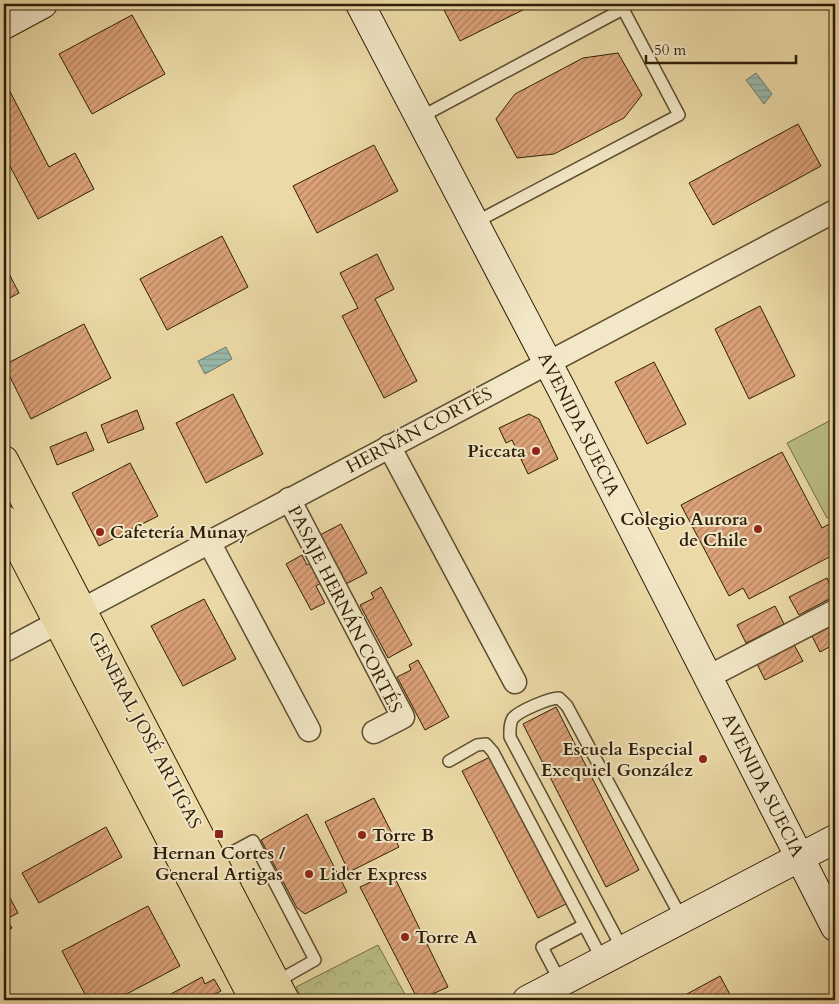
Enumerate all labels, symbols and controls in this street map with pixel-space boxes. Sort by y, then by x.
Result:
scale bar [646,32,796,64]
text: 50 m [654,40,686,60]
street label: AVENIDA SUECIA [531,348,626,501]
street label: HERNÁN CORTÉS [342,381,497,480]
place label: Piccata [467,439,526,464]
marker: Piccata [530,445,542,457]
street label: PASAJE HERNÁN CORTÉS [281,501,408,717]
place label: Colegio Aurora de Chile [620,507,748,553]
place label: Cafetería Munay [110,520,249,545]
marker: Colegio Aurora de Chile [752,523,764,535]
marker: Cafetería Munay [94,526,106,538]
street label: GENERAL JOSÉ ARTIGAS [82,627,207,833]
street label: AVENIDA SUECIA [715,709,810,862]
place label: Escuela Especial Exequiel González [541,737,693,783]
marker: Escuela Especial Exequiel González [697,753,709,765]
place label: Torre B [372,823,434,848]
marker: Hernan Cortes / General Artigas [213,828,225,840]
marker: Torre B [356,829,368,841]
place label: Hernan Cortes / General Artigas [153,841,286,887]
place label: Lider Express [319,862,427,887]
marker: Lider Express [303,868,315,880]
place label: Torre A [415,925,478,950]
marker: Torre A [399,931,411,943]

